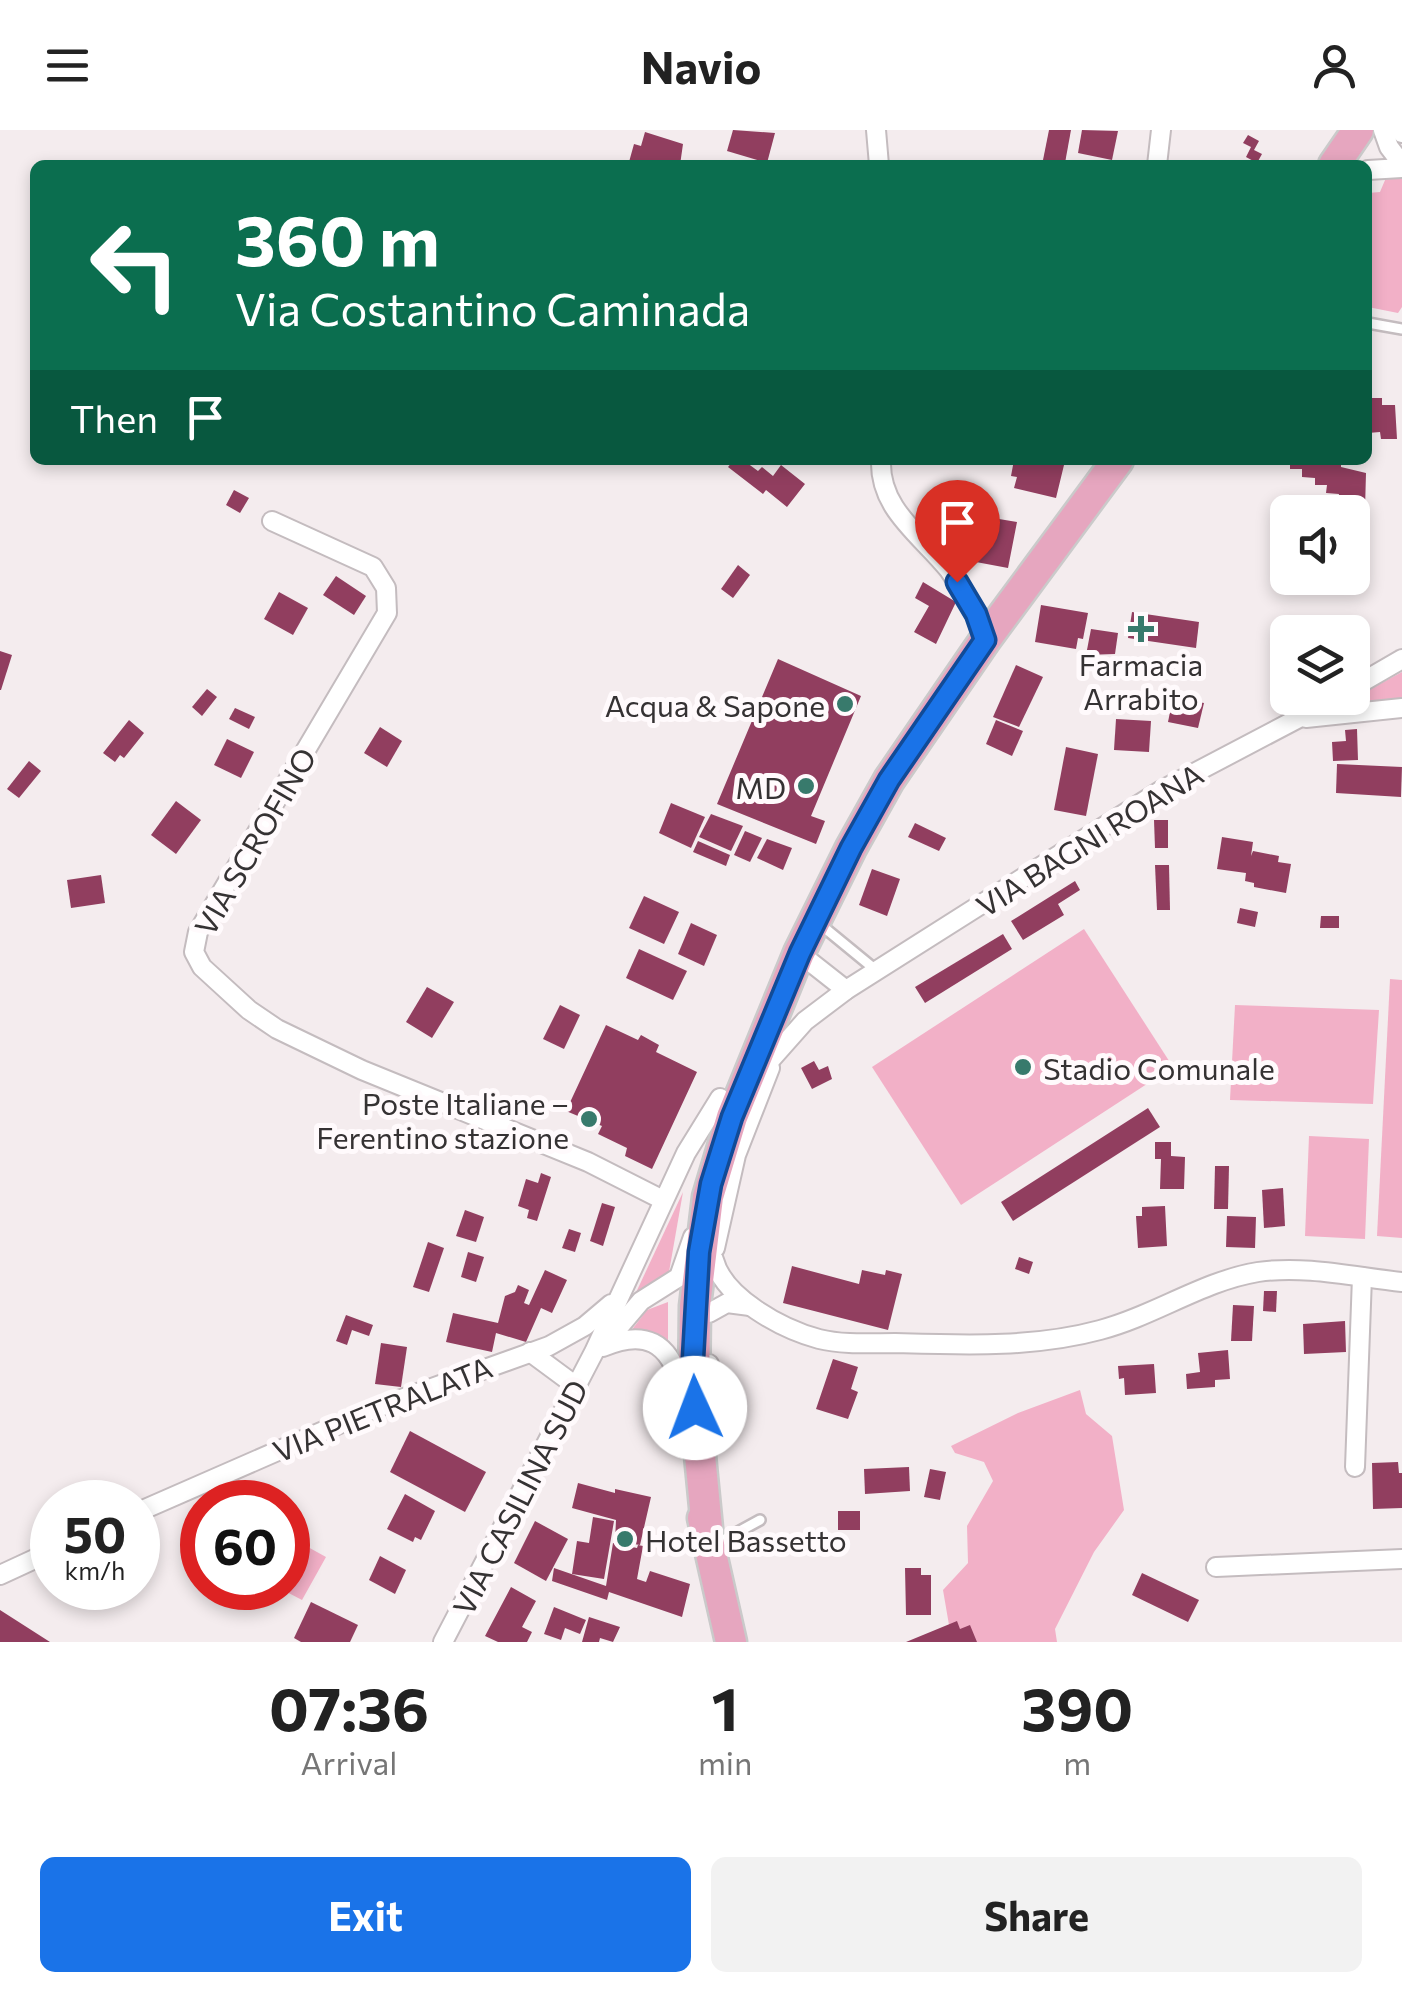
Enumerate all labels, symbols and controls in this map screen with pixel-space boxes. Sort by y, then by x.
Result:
icon: menu [40,38,95,93]
text: Navio [641,38,761,93]
icon: person [1307,38,1362,93]
text: 360 m [235,195,440,280]
icon: left [70,200,200,330]
text: Via Costantino Caminada [235,280,750,335]
icon: arrive [178,390,233,445]
text: Then [70,394,158,441]
pin [915,480,1000,583]
icon: arrive [930,495,985,550]
map controls [1270,495,1370,715]
button: sound [1270,495,1370,595]
button: layers [1270,615,1370,715]
marker: Farmacia Arrabito [1130,618,1152,640]
place label: Farmacia Arrabito [1079,645,1203,716]
place label: Acqua & Sapone [605,686,825,723]
marker: Acqua & Sapone [834,693,856,715]
street label: VIA SCROFINO [185,741,323,941]
street label: VIA BAGNI ROANA [969,754,1209,924]
place label: MD [735,768,786,805]
marker: MD [795,775,817,797]
place label: Stadio Comunale [1043,1049,1275,1086]
marker: Stadio Comunale [1012,1056,1034,1078]
place label: Poste Italiane – Ferentino stazione [316,1084,569,1155]
marker: Poste Italiane – Ferentino stazione [578,1108,600,1130]
street label: VIA PIETRALATA [267,1347,497,1469]
position arrow [643,1356,747,1460]
street label: VIA CASILINA SUD [444,1373,594,1621]
speed limit sign: 60 [180,1480,310,1610]
text: 50 [64,1502,126,1563]
place label: Hotel Bassetto [645,1521,847,1558]
marker: Hotel Bassetto [614,1528,636,1550]
text: km/h [65,1555,125,1585]
text: 07:36 [269,1670,429,1743]
text: 1 [712,1670,739,1743]
text: 390 [1021,1670,1133,1743]
text: Arrival [301,1742,397,1782]
text: min [698,1742,752,1782]
text: m [1063,1742,1091,1782]
button: Exit [40,1857,691,1972]
button: Share [711,1857,1362,1972]

